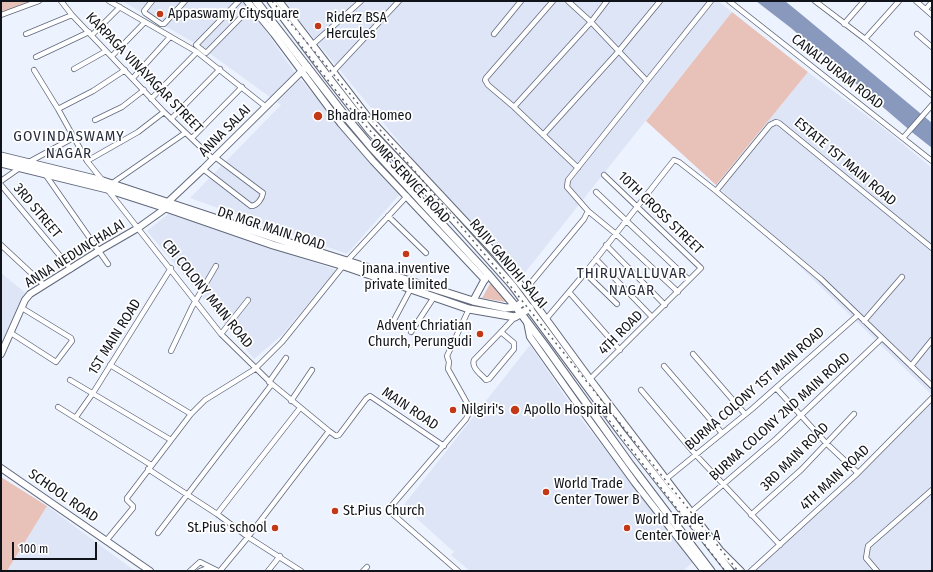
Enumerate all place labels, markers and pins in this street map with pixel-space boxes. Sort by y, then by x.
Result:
place label: Appaswamy Citysquare [168,6,299,22]
marker: Appaswamy Citysquare [155,9,165,19]
place label: Riderz BSA Hercules [326,10,387,42]
marker: Riderz BSA Hercules [313,21,323,31]
place label: Bhadra Homeo [327,108,412,124]
marker: Bhadra Homeo [312,110,324,122]
marker: jnana inventive private limited [401,249,411,259]
place label: jnana inventive private limited [362,261,450,294]
place label: Advent Chriatian Church, Perungudi [368,318,472,350]
marker: Advent Chriatian Church, Perungudi [475,329,485,339]
place label: Nilgiri's [461,402,504,418]
place label: Apollo Hospital [524,402,612,418]
marker: Apollo Hospital [509,404,521,416]
marker: Nilgiri's [448,405,458,415]
place label: World Trade Center Tower B [554,476,640,508]
marker: World Trade Center Tower B [541,487,551,497]
place label: St.Pius Church [343,503,425,519]
marker: St.Pius Church [330,506,340,516]
place label: World Trade Center Tower A [635,512,720,544]
place label: St.Pius school [187,520,267,536]
marker: St.Pius school [270,523,280,533]
marker: World Trade Center Tower A [622,523,632,533]

